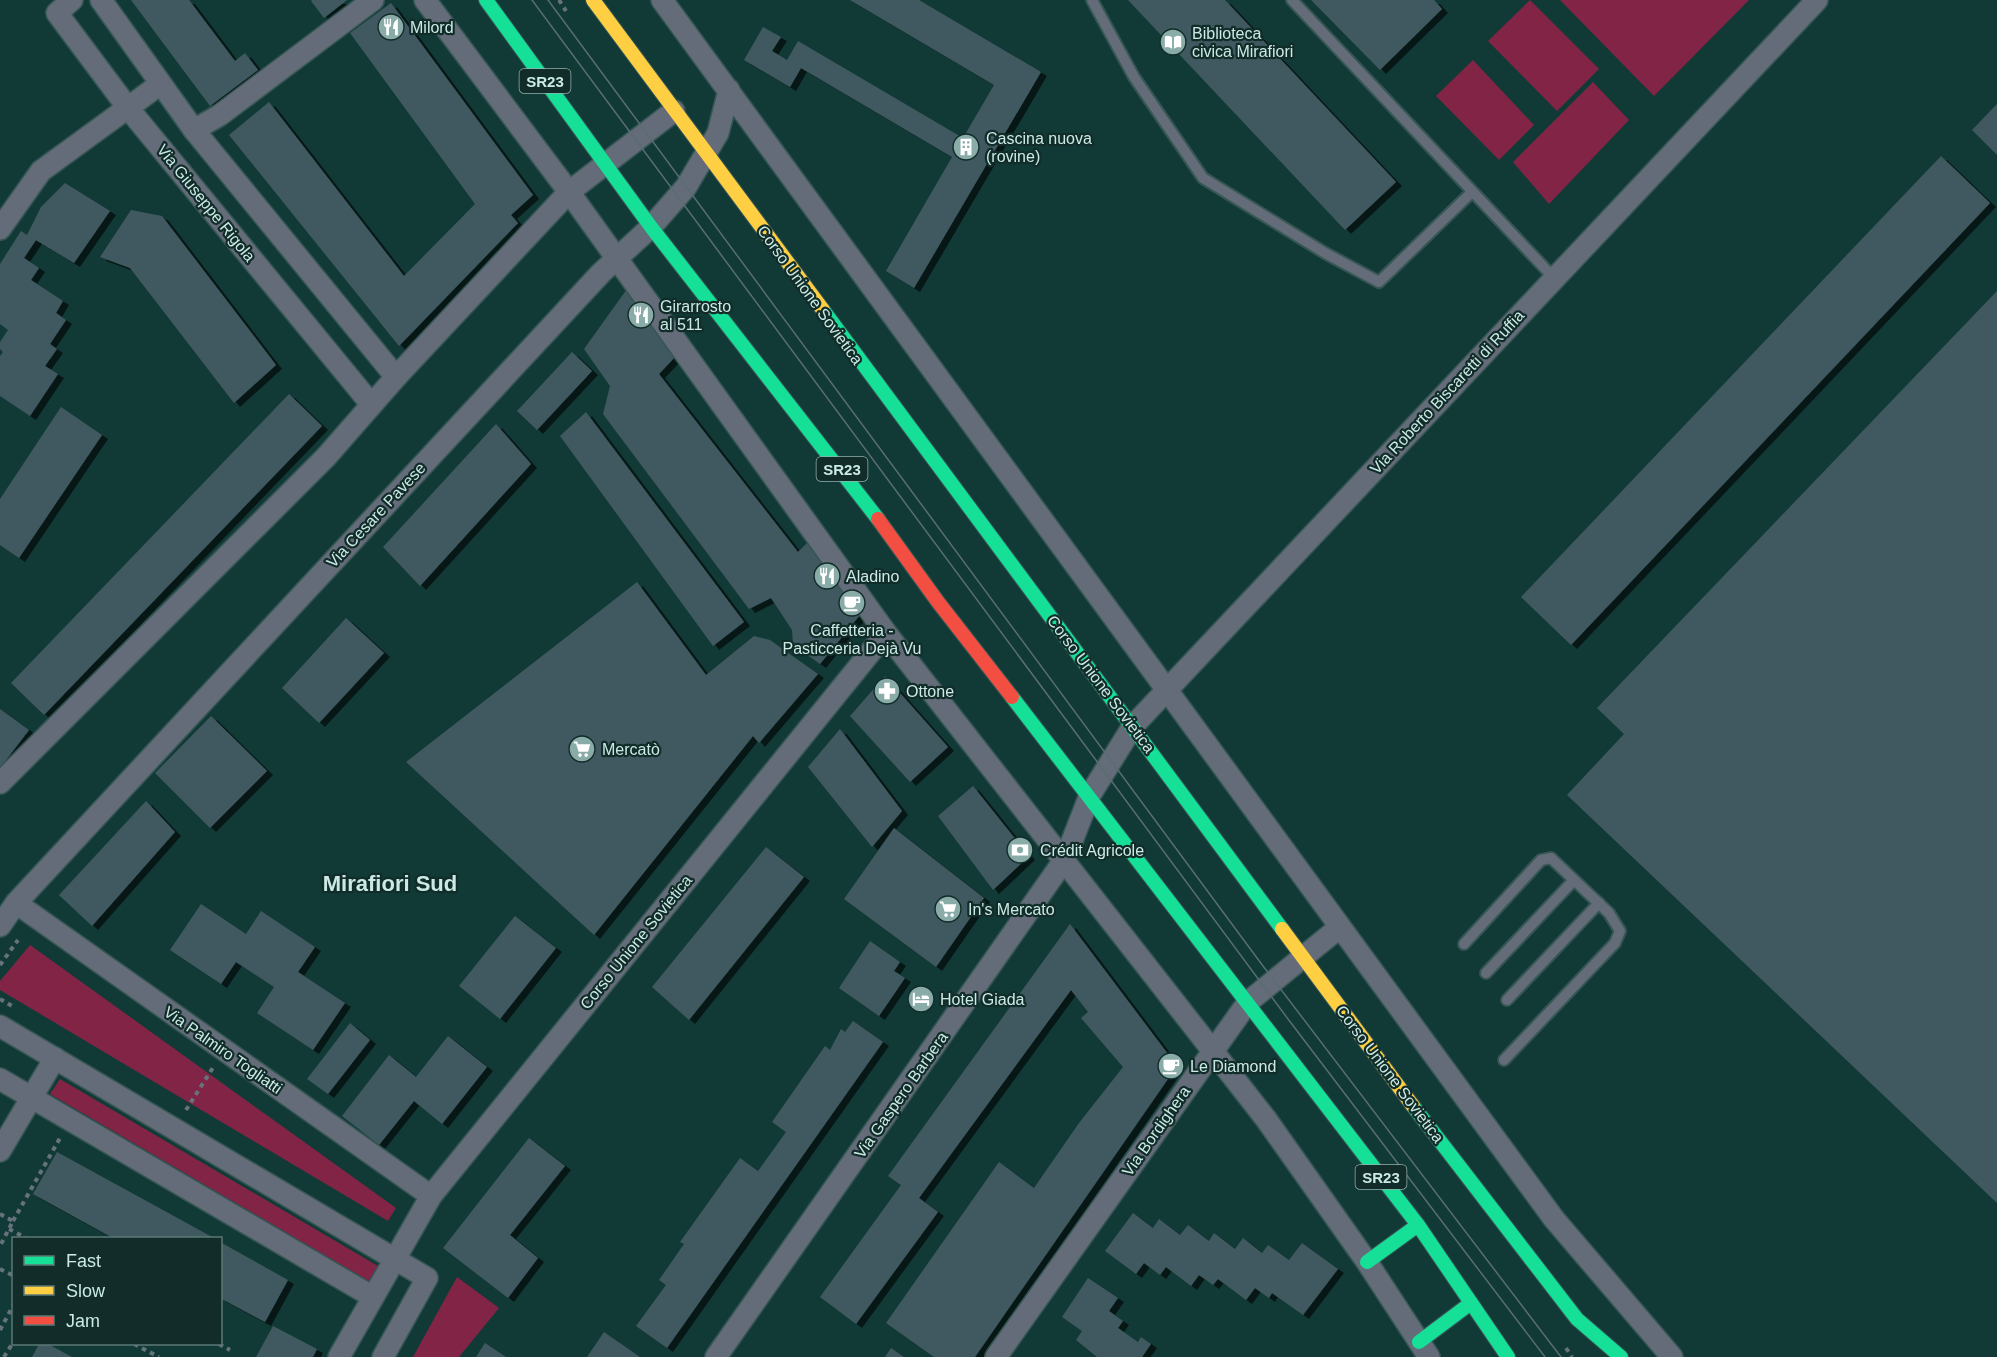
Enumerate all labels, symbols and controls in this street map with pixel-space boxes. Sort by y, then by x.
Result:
restaurant icon: Milord [376,12,406,42]
place label: Milord [410,19,454,36]
place label: Biblioteca civica Mirafiori [1192,25,1293,60]
library icon: Biblioteca civica Mirafiori [1158,27,1188,57]
road number: SR23 [520,69,570,93]
place label: Cascina nuova (rovine) [986,130,1092,165]
building icon: Cascina nuova (rovine) [951,132,981,162]
street label: Via Giuseppe Rigola [154,141,258,265]
street label: Corso Unione Sovietica [754,222,866,368]
place label: Girarrosto al 511 [660,298,731,333]
restaurant icon: Girarrosto al 511 [626,300,656,330]
street label: Via Roberto Biscaretti di Ruffia [1367,307,1527,477]
road number: SR23 [816,457,868,481]
street label: Via Cesare Pavese [323,459,429,571]
restaurant icon: Aladino [812,561,842,591]
place label: Aladino [846,568,899,585]
cafe icon: Caffetteria - Pasticceria Dejà Vu [837,588,867,618]
street label: Corso Unione Sovietica [1044,612,1158,756]
place label: Caffetteria - Pasticceria Dejà Vu [782,622,922,657]
pharmacy icon: Ottone [872,676,902,706]
place label: Ottone [906,683,954,700]
supermarket icon: Mercatò [567,734,597,764]
place label: Mercatò [602,741,660,758]
bank icon: Crédit Agricole [1005,835,1035,865]
place label: Crédit Agricole [1040,842,1144,859]
district label: Mirafiori Sud [323,871,457,896]
street label: Corso Unione Sovietica [577,872,695,1012]
supermarket icon: In's Mercato [933,894,963,924]
place label: In's Mercato [968,901,1055,918]
hotel icon: Hotel Giada [906,984,936,1014]
place label: Hotel Giada [940,991,1025,1008]
street label: Corso Unione Sovietica [1333,1002,1447,1146]
street label: Via Palmiro Togliatti [161,1003,285,1097]
street label: Via Gaspero Barbera [851,1029,951,1161]
cafe icon: Le Diamond [1156,1051,1186,1081]
place label: Le Diamond [1190,1058,1276,1075]
street label: Via Bordighera [1119,1083,1193,1179]
road number: SR23 [1356,1165,1406,1189]
legend [12,1237,222,1345]
text: Fast [66,1251,101,1271]
text: Slow [66,1281,106,1301]
text: Jam [66,1311,100,1331]

